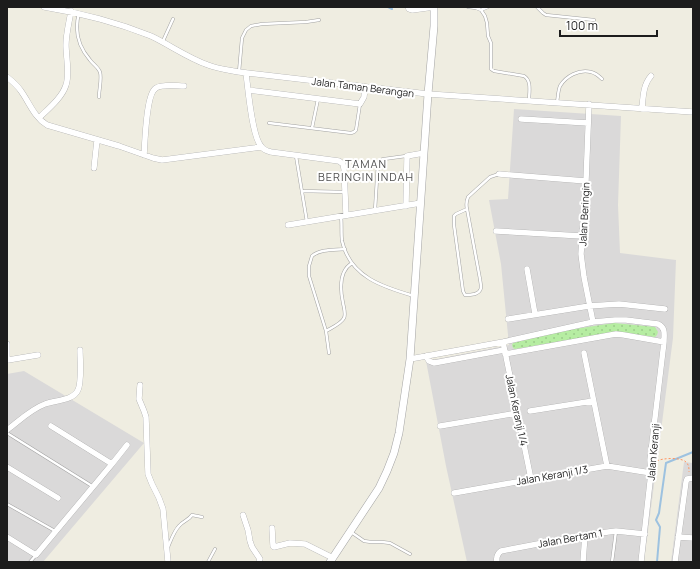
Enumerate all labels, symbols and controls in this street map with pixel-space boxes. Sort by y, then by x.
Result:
scale bar [560,12,657,38]
text: 100 m [566,17,598,34]
street label: Jalan Taman Berangan [311,74,415,100]
district label: TAMAN BERINGIN INDAH [318,156,414,184]
street label: Jalan Beringin [575,182,593,246]
street label: Jalan Keranji 1/4 [503,373,531,447]
street label: Jalan Keranji [644,423,662,481]
street label: Jalan Keranji 1/3 [515,462,589,488]
street label: Jalan Bertam 1 [537,525,603,551]

